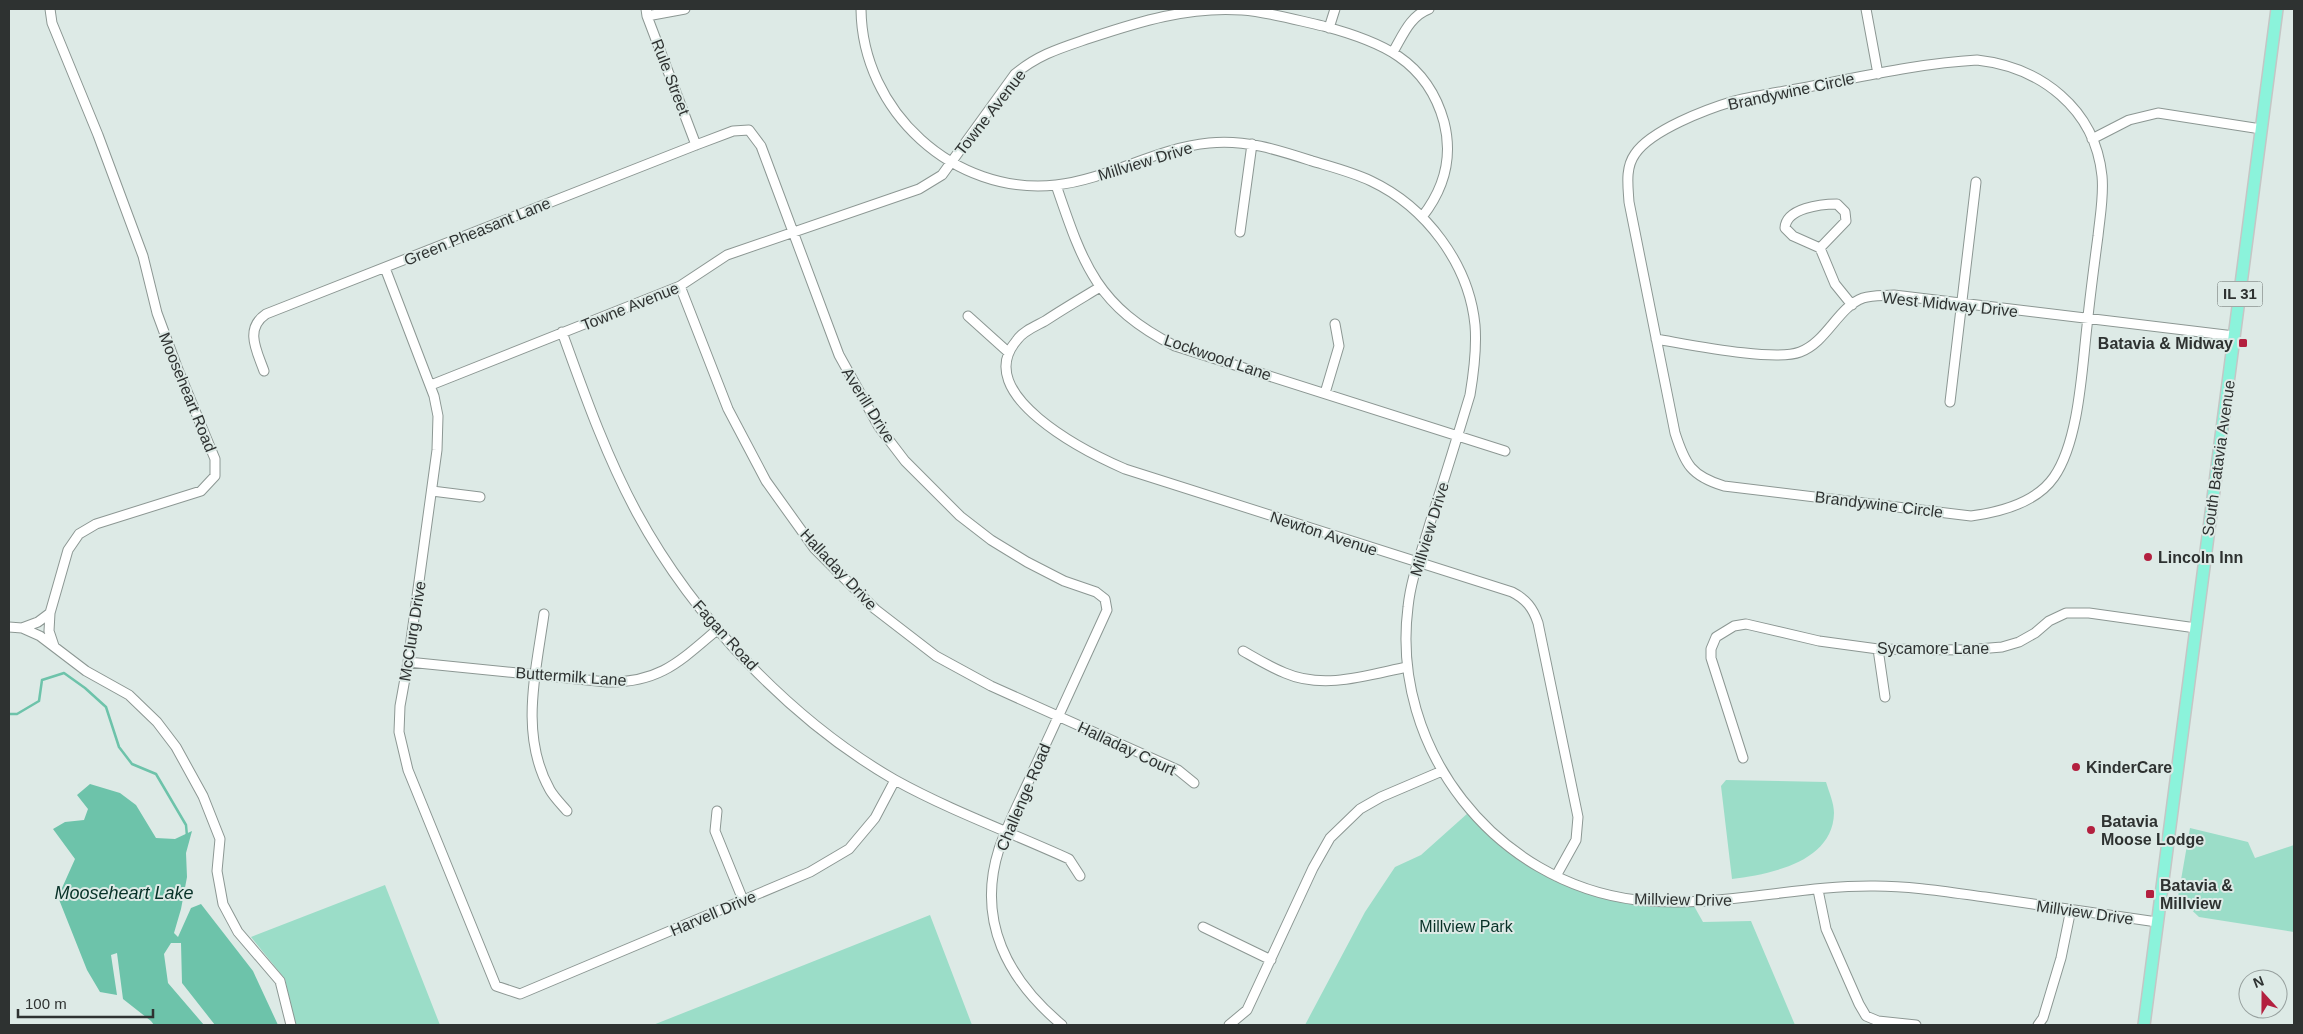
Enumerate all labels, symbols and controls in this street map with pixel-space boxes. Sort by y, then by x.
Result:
street label: Rule Street [648,37,693,118]
street label: Towne Avenue [952,66,1029,158]
street label: Brandywine Circle [1726,70,1856,113]
street label: Millview Drive [1096,139,1194,184]
street label: Green Pheasant Lane [401,194,553,269]
street label: Towne Avenue [579,279,682,334]
road number: IL 31 [2218,282,2262,306]
street label: West Midway Drive [1881,289,2019,320]
street label: Mooseheart Road [156,330,219,454]
street label: Lockwood Lane [1162,331,1274,384]
place label: Batavia & Midway [2098,335,2233,352]
marker: Batavia & Midway [2237,337,2249,349]
street label: Averill Drive [839,365,898,446]
street label: South Batavia Avenue [2199,379,2238,537]
street label: Millview Drive [1407,480,1452,578]
street label: Brandywine Circle [1814,488,1944,521]
street label: Newton Avenue [1268,508,1380,559]
street label: Halladay Drive [797,525,880,613]
place label: Lincoln Inn [2158,549,2243,566]
marker: Lincoln Inn [2142,551,2154,563]
street label: McClurg Drive [396,580,429,682]
street label: Fagan Road [690,597,761,674]
street label: Sycamore Lane [1877,640,1989,657]
street label: Buttermilk Lane [515,664,627,689]
street label: Halladay Court [1075,718,1179,779]
street label: Challenge Road [993,741,1054,853]
place label: KinderCare [2086,759,2172,776]
marker: KinderCare [2070,761,2082,773]
place label: Batavia Moose Lodge [2101,813,2204,848]
marker: Batavia Moose Lodge [2085,824,2097,836]
place label: Batavia & Millview [2160,877,2233,912]
water label: Mooseheart Lake [54,883,194,903]
street label: Harvell Drive [668,888,759,939]
marker: Batavia & Millview [2144,888,2156,900]
street label: Millview Drive [1634,890,1732,909]
street label: Millview Drive [2035,897,2135,928]
park label: Millview Park [1419,918,1514,935]
north arrow [2238,969,2288,1019]
text: N [2251,973,2266,991]
scale bar [18,986,152,1018]
text: 100 m [25,995,67,1012]

